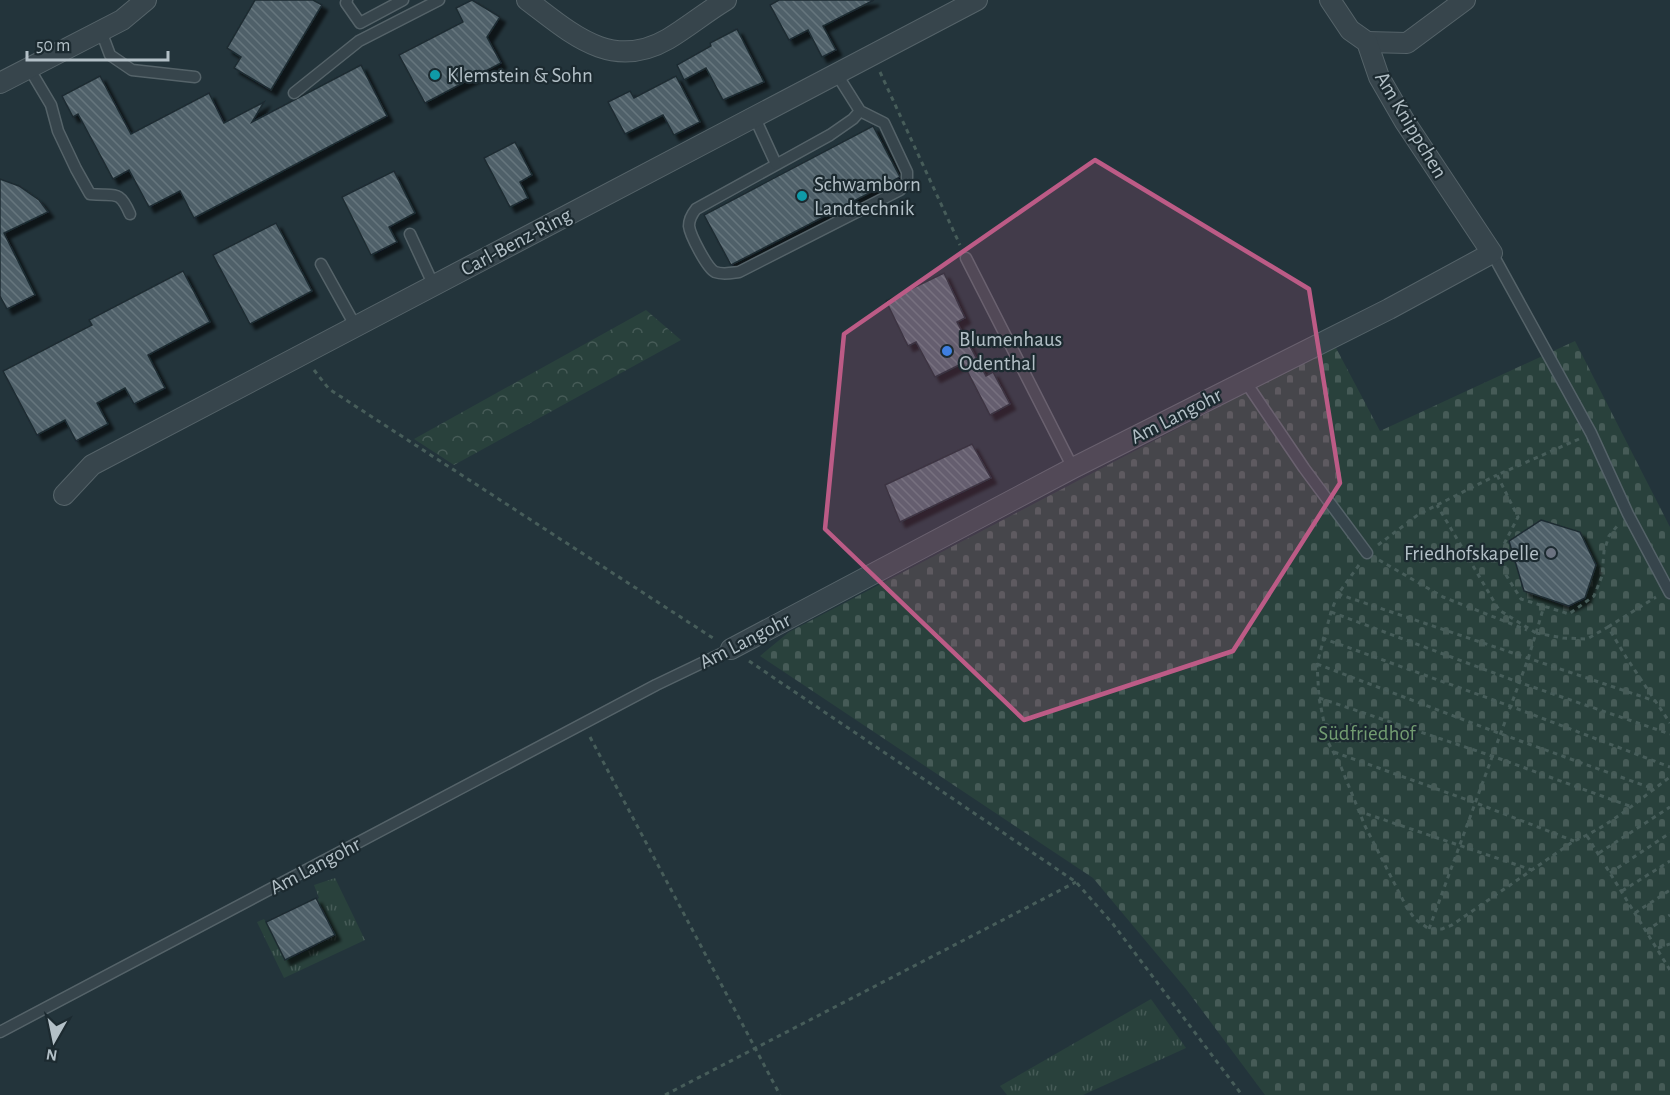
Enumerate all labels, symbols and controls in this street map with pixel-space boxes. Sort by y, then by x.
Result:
scale bar [27,24,168,62]
text: 50 m [36,37,70,55]
place label: Klemstein & Sohn [447,65,593,86]
marker: Klemstein & Sohn [428,68,442,82]
street label: Am Knippchen [1371,68,1451,182]
place label: Schwamborn Landtechnik [814,174,921,219]
marker: Schwamborn Landtechnik [795,189,809,203]
street label: Carl-Benz-Ring [457,204,576,280]
place label: Blumenhaus Odenthal [959,329,1062,374]
marker: Blumenhaus Odenthal [940,344,954,358]
street label: Am Langohr [1127,384,1225,448]
place label: Friedhofskapelle [1404,543,1539,564]
marker: Friedhofskapelle [1544,546,1558,560]
street label: Am Langohr [696,609,794,673]
park label: Südfriedhof [1318,723,1417,744]
street label: Am Langohr [266,833,364,899]
north arrow [24,1011,84,1071]
text: N [45,1046,59,1064]

